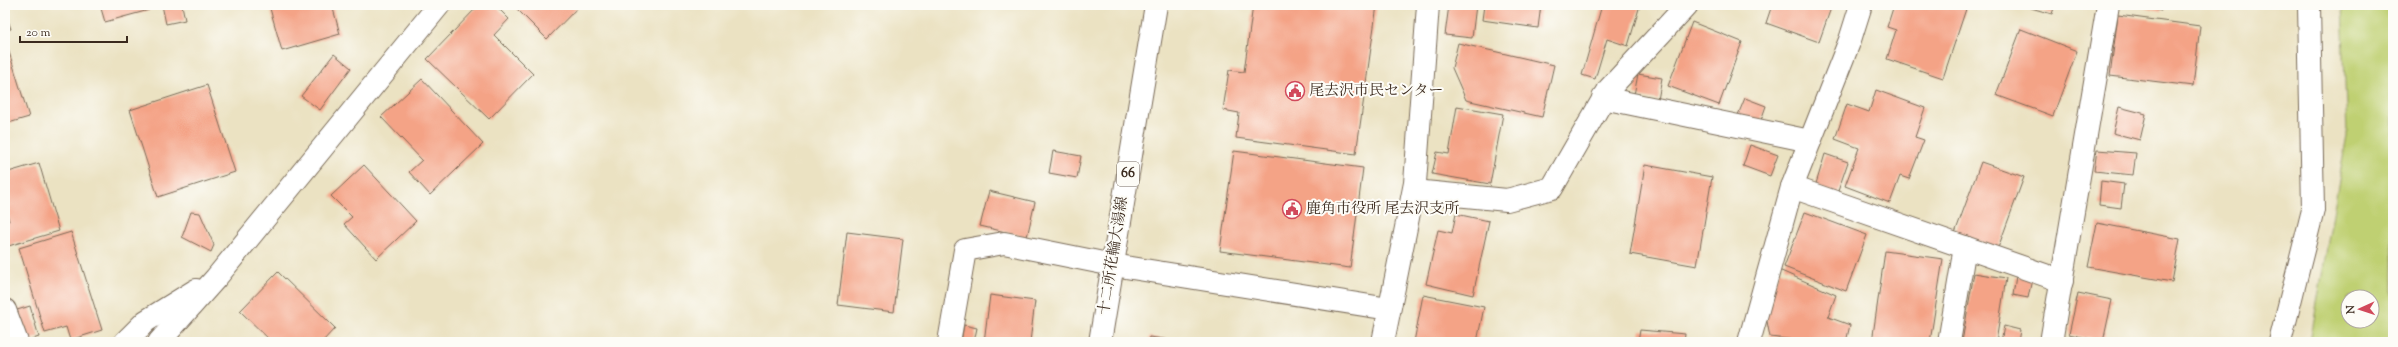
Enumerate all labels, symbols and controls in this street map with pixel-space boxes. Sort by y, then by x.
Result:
scale bar [20,18,127,44]
text: 20 m [26,24,51,42]
public building icon: 尾去沢市民センター [1284,80,1306,102]
place label: 尾去沢市民センター [1309,81,1443,102]
road number: 66 [1117,162,1139,186]
street label: 十二所花輪大湯線 [1094,195,1134,317]
public building icon: 鹿角市役所 尾去沢支所 [1281,198,1303,220]
place label: 鹿角市役所 尾去沢支所 [1306,199,1459,220]
north arrow [2340,289,2380,329]
text: N [2343,304,2359,315]

